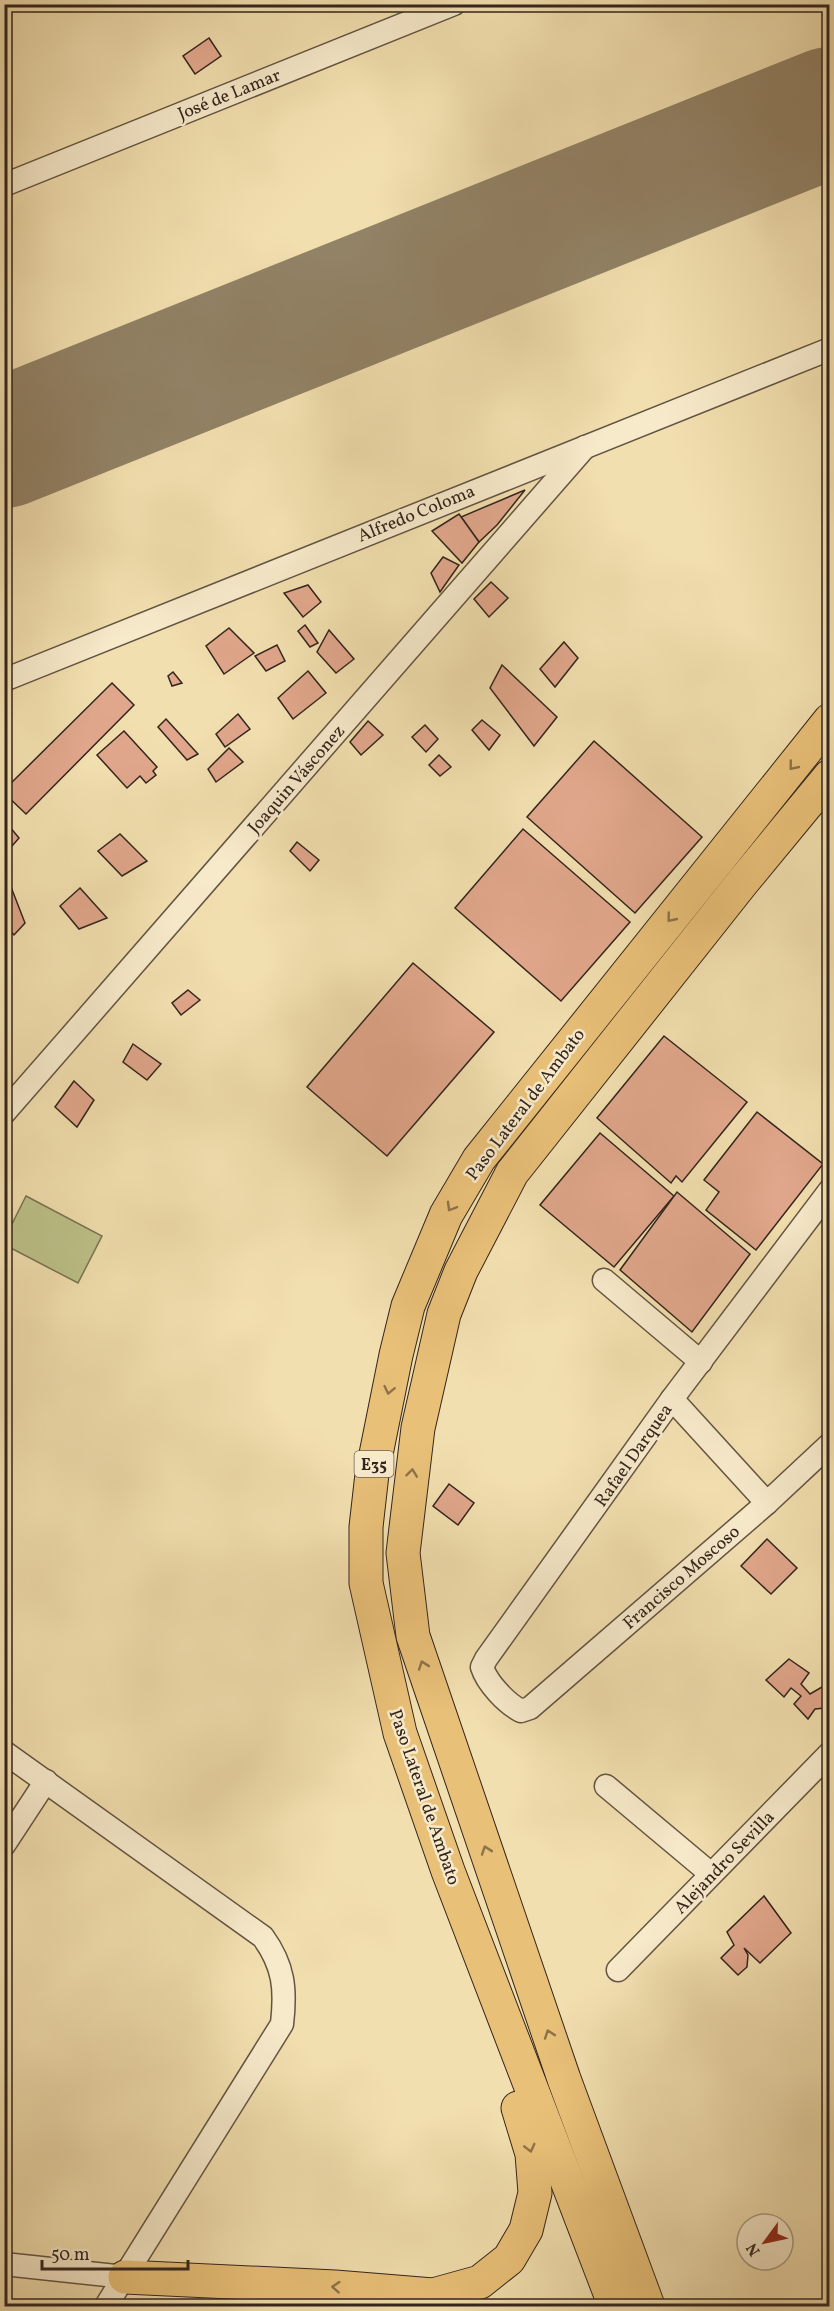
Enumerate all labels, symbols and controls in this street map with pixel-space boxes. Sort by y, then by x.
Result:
street label: José de Lamar [174,63,285,127]
street label: Alfredo Coloma [354,479,479,549]
street label: Joaquin Vásconez [243,720,352,840]
one-way arrow [789,759,800,770]
one-way arrow [668,912,679,923]
street label: Paso Lateral de Ambato [461,1024,592,1186]
one-way arrow [447,1200,459,1211]
one-way arrow [383,1385,396,1395]
street label: Rafael Darquea [589,1399,679,1513]
road number: E35 [354,1451,394,1477]
one-way arrow [406,1469,418,1478]
street label: Francisco Moscoso [618,1520,746,1636]
one-way arrow [418,1660,431,1671]
street label: Paso Lateral de Ambato [382,1706,465,1889]
street label: Alejandro Sevilla [669,1806,781,1920]
one-way arrow [481,1845,494,1856]
one-way arrow [543,2030,556,2040]
one-way arrow [522,2143,535,2153]
north arrow [735,2212,795,2272]
scale bar [42,2233,188,2271]
text: N [742,2238,766,2260]
text: 50 m [51,2243,90,2268]
one-way arrow [331,2281,340,2294]

